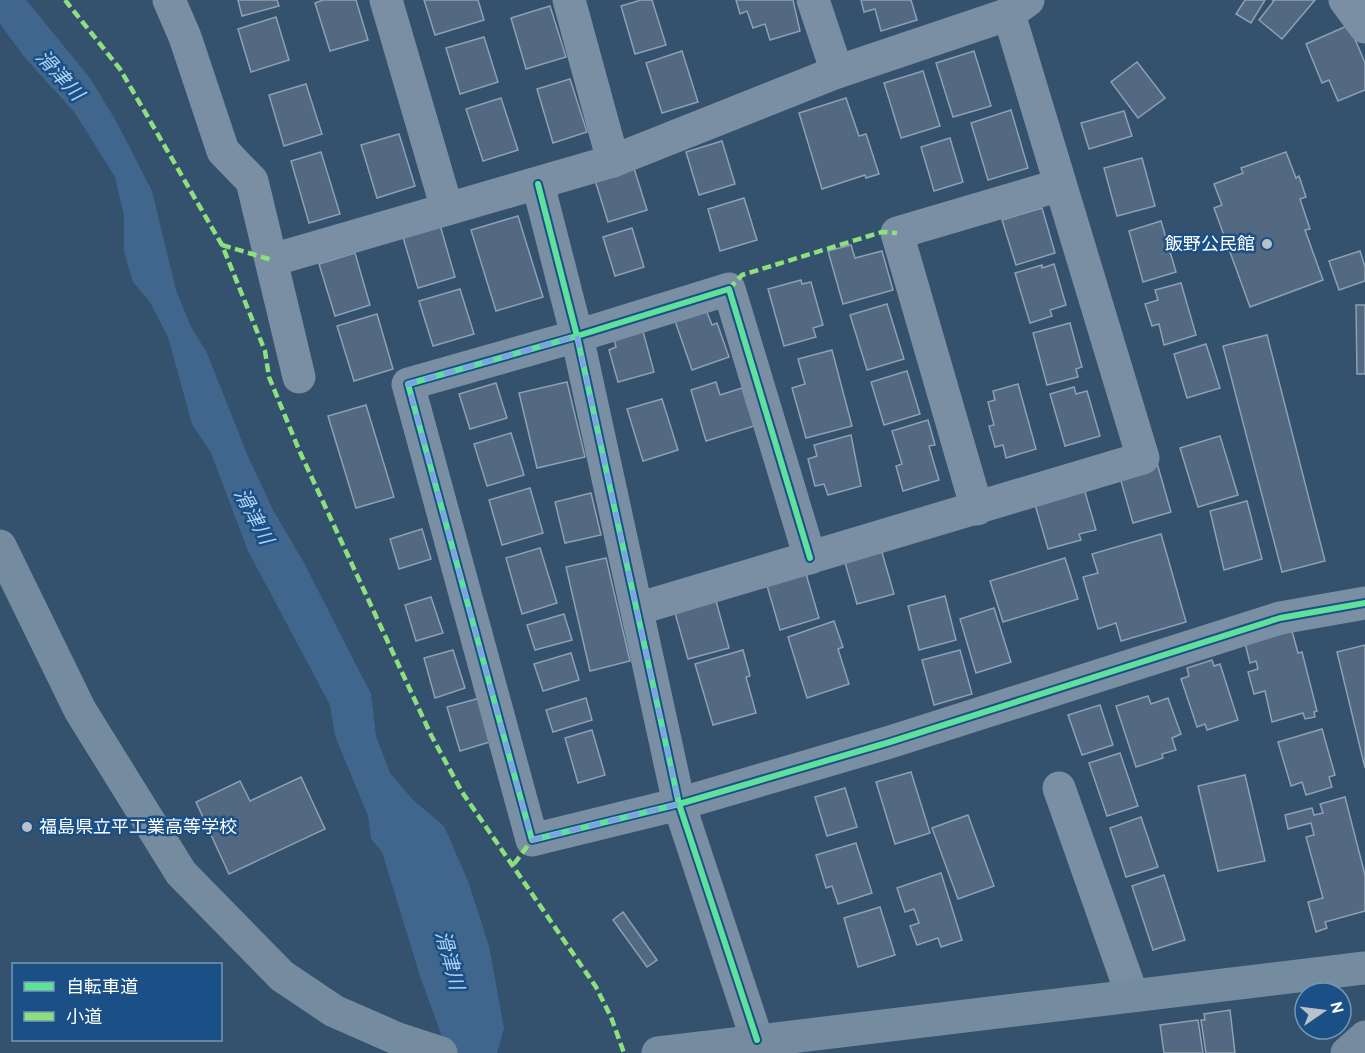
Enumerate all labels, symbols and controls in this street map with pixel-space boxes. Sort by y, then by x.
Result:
water label: 滑津川 [29,45,90,109]
place label: 飯野公民館 [1165,234,1255,257]
marker: 飯野公民館 [1260,237,1274,251]
water label: 滑津川 [227,484,279,551]
place label: 福島県立平工業高等学校 [39,817,237,840]
marker: 福島県立平工業高等学校 [20,820,34,834]
water label: 滑津川 [428,928,469,995]
legend [12,963,222,1041]
text: 自転車道 [66,977,138,1000]
north arrow [1293,981,1353,1041]
text: N [1325,1000,1347,1016]
text: 小道 [66,1007,102,1030]

